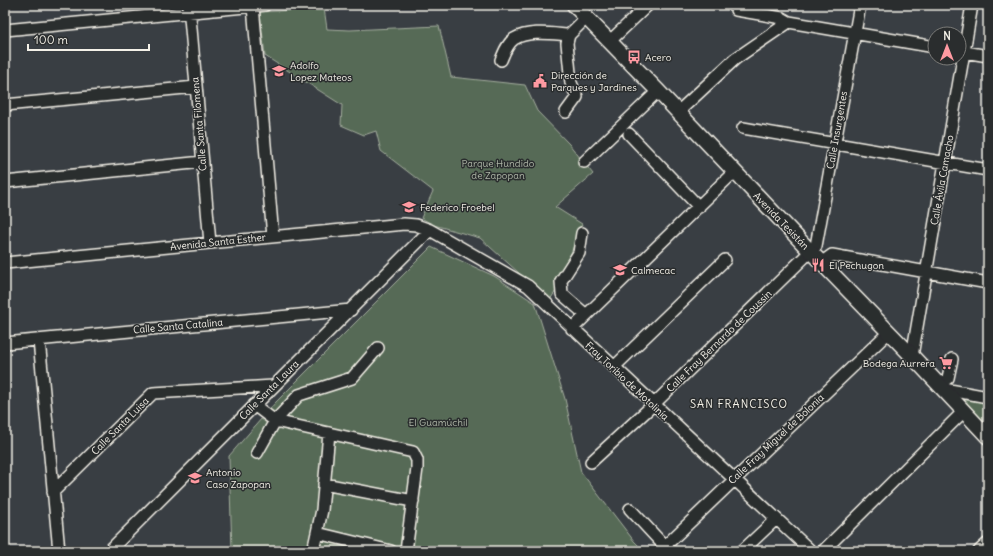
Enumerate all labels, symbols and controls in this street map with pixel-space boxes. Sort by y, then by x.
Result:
scale bar [28,26,149,52]
north arrow [927,26,967,66]
text: N [943,29,951,43]
text: 100 m [34,32,68,47]
bus stop icon: Acero [626,49,642,65]
place label: Acero [645,51,672,64]
place label: Adolfo Lopez Mateos [290,59,352,84]
school or university icon: Adolfo Lopez Mateos [271,63,287,79]
place label: Dirección de Parques y Jardines [551,69,637,94]
public building icon: Dirección de Parques y Jardines [532,73,548,89]
street label: Calle Santa Filomena [188,76,210,172]
street label: Calle Insurgentes [824,90,850,170]
street label: Calle Ávila Camacho [928,134,956,226]
park label: Parque Hundido de Zapopan [462,157,535,182]
street label: Avenida Tesistán [750,190,812,253]
school or university icon: Federico Froebel [401,199,417,215]
place label: Federico Froebel [420,201,494,214]
street label: Avenida Santa Esther [170,231,266,253]
restaurant icon: El Pechugon [810,257,826,273]
place label: El Pechugon [829,259,884,272]
school or university icon: Calmecac [612,262,628,278]
place label: Calmecac [631,264,675,277]
street label: Calle Fray Bernardo de Coussin [664,287,775,395]
street label: Calle Santa Catalina [133,316,224,336]
street label: Fray Toribio de Motolinía [582,339,672,423]
supermarket icon: Bodega Aurrera [938,355,954,371]
street label: Calle Santa Laura [236,357,302,423]
place label: Bodega Aurrera [863,357,935,370]
street label: Calle Fray Miguel de Bolonia [725,391,827,487]
street label: Calle Santa Luisa [88,394,152,458]
district label: SAN FRANCISCO [690,397,788,411]
park label: El Guamúchil [408,416,468,429]
place label: Antonio Caso Zapopan [206,466,271,491]
school or university icon: Antonio Caso Zapopan [187,470,203,486]

